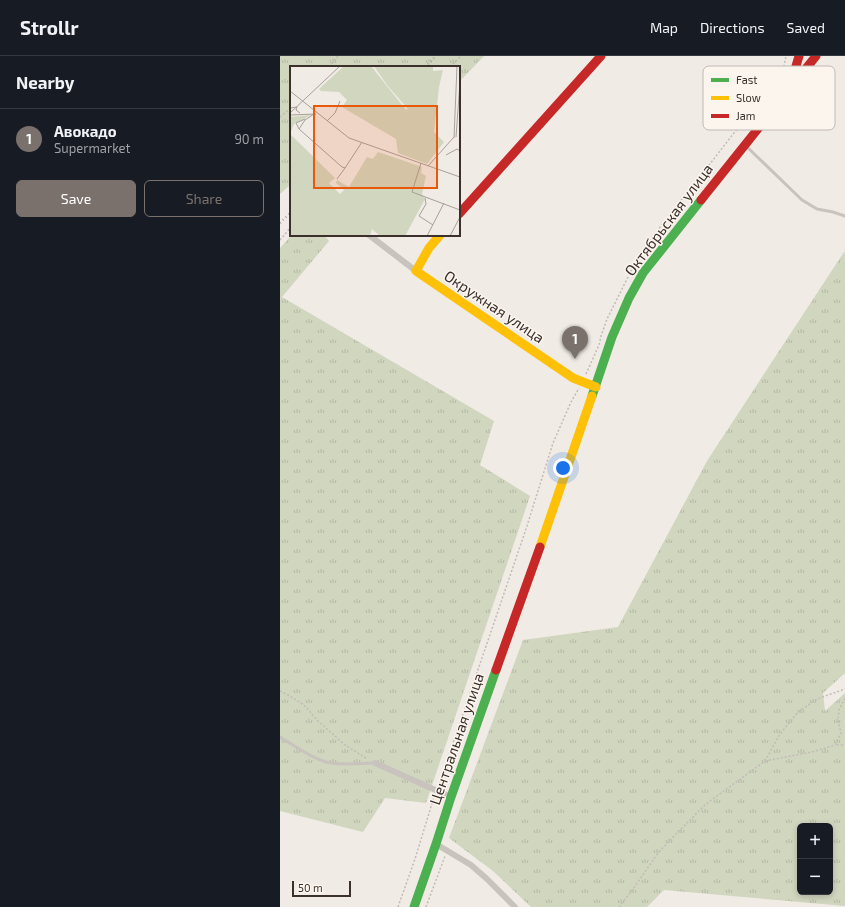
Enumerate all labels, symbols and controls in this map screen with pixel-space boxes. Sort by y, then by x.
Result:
text: Strollr [20,16,79,39]
text: Map [650,19,678,36]
text: Directions [700,19,765,36]
text: Saved [787,19,825,36]
inset map [290,66,460,236]
legend [703,66,835,130]
text: Nearby [16,72,74,92]
text: Fast [736,73,758,86]
text: Slow [736,91,761,104]
text: Jam [736,109,755,122]
text: Авокадо [54,122,117,140]
text: 1 [26,131,32,147]
text: 90 m [234,131,264,147]
text: Supermarket [54,140,131,156]
street label: Октябрьская улица [620,160,717,280]
button: Save [16,180,136,217]
button: Share [144,180,264,217]
street label: Окружная улица [440,266,548,347]
pin: 1 [562,326,588,359]
your location [553,458,573,478]
street label: Центральная улица [425,670,488,807]
map controls [797,823,833,895]
button: + [797,823,833,859]
button: − [797,859,833,895]
scale bar [292,879,351,898]
text: 50 m [298,881,323,894]

